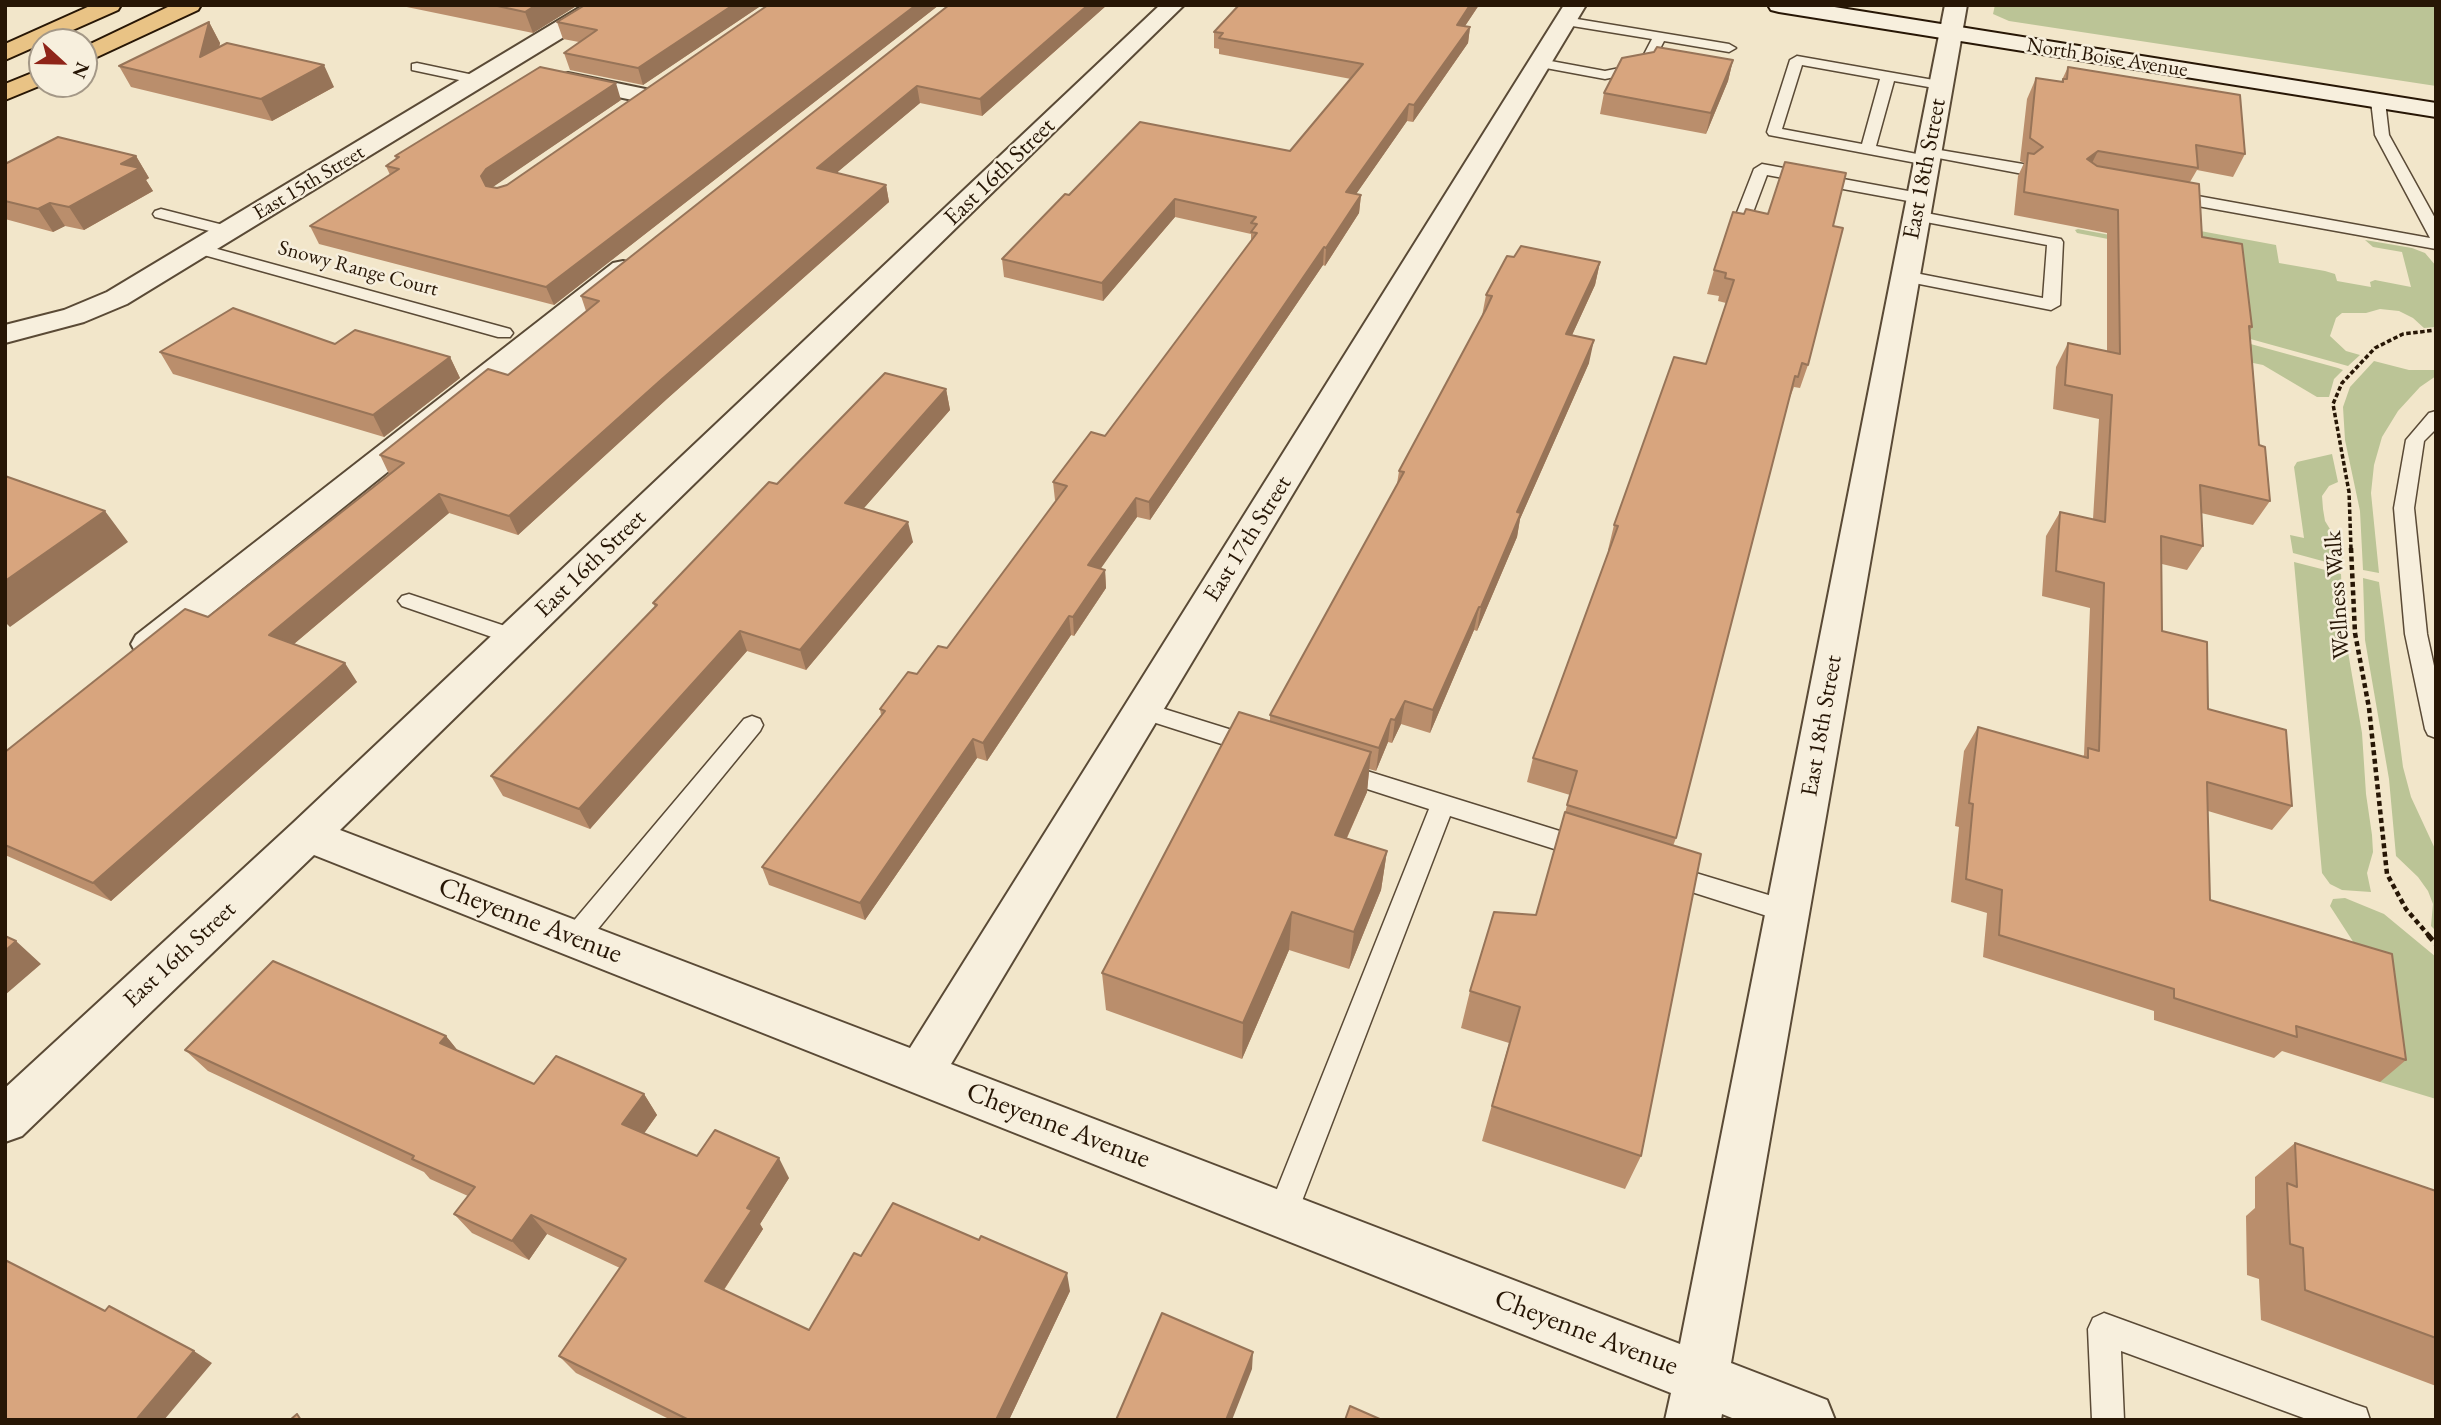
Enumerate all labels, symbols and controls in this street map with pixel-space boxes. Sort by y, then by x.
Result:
north arrow [28,28,98,98]
street label: North Boise Avenue [2025,33,2189,83]
text: N [67,58,96,82]
street label: East 18th Street [1897,96,1953,242]
street label: East 16th Street [939,112,1061,232]
street label: East 15th Street [249,140,369,226]
street label: Snowy Range Court [275,236,441,302]
street label: East 17th Street [1198,471,1298,607]
street label: East 16th Street [530,504,652,624]
street label: Wellness Walk [2319,530,2357,660]
street label: East 18th Street [1795,653,1849,799]
street label: Cheyenne Avenue [433,871,627,971]
street label: East 16th Street [118,896,242,1014]
street label: Cheyenne Avenue [961,1076,1155,1176]
street label: Cheyenne Avenue [1489,1283,1683,1383]

